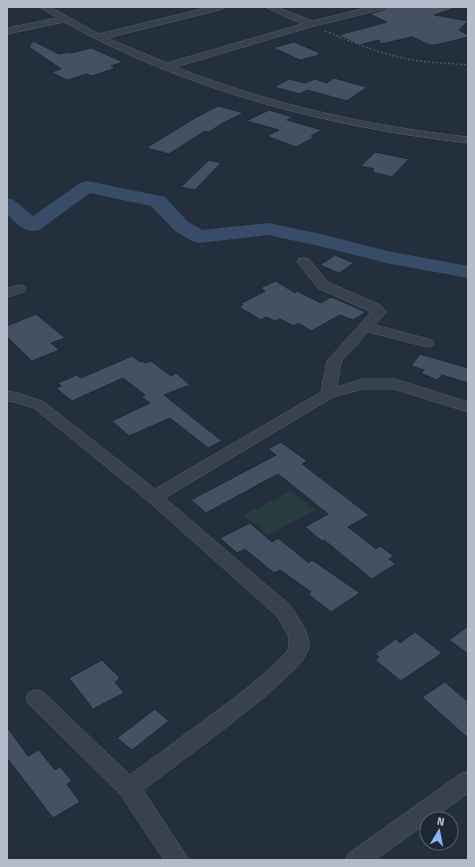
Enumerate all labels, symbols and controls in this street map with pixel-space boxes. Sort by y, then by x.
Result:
north arrow [419,811,459,851]
text: N [436,815,445,829]

